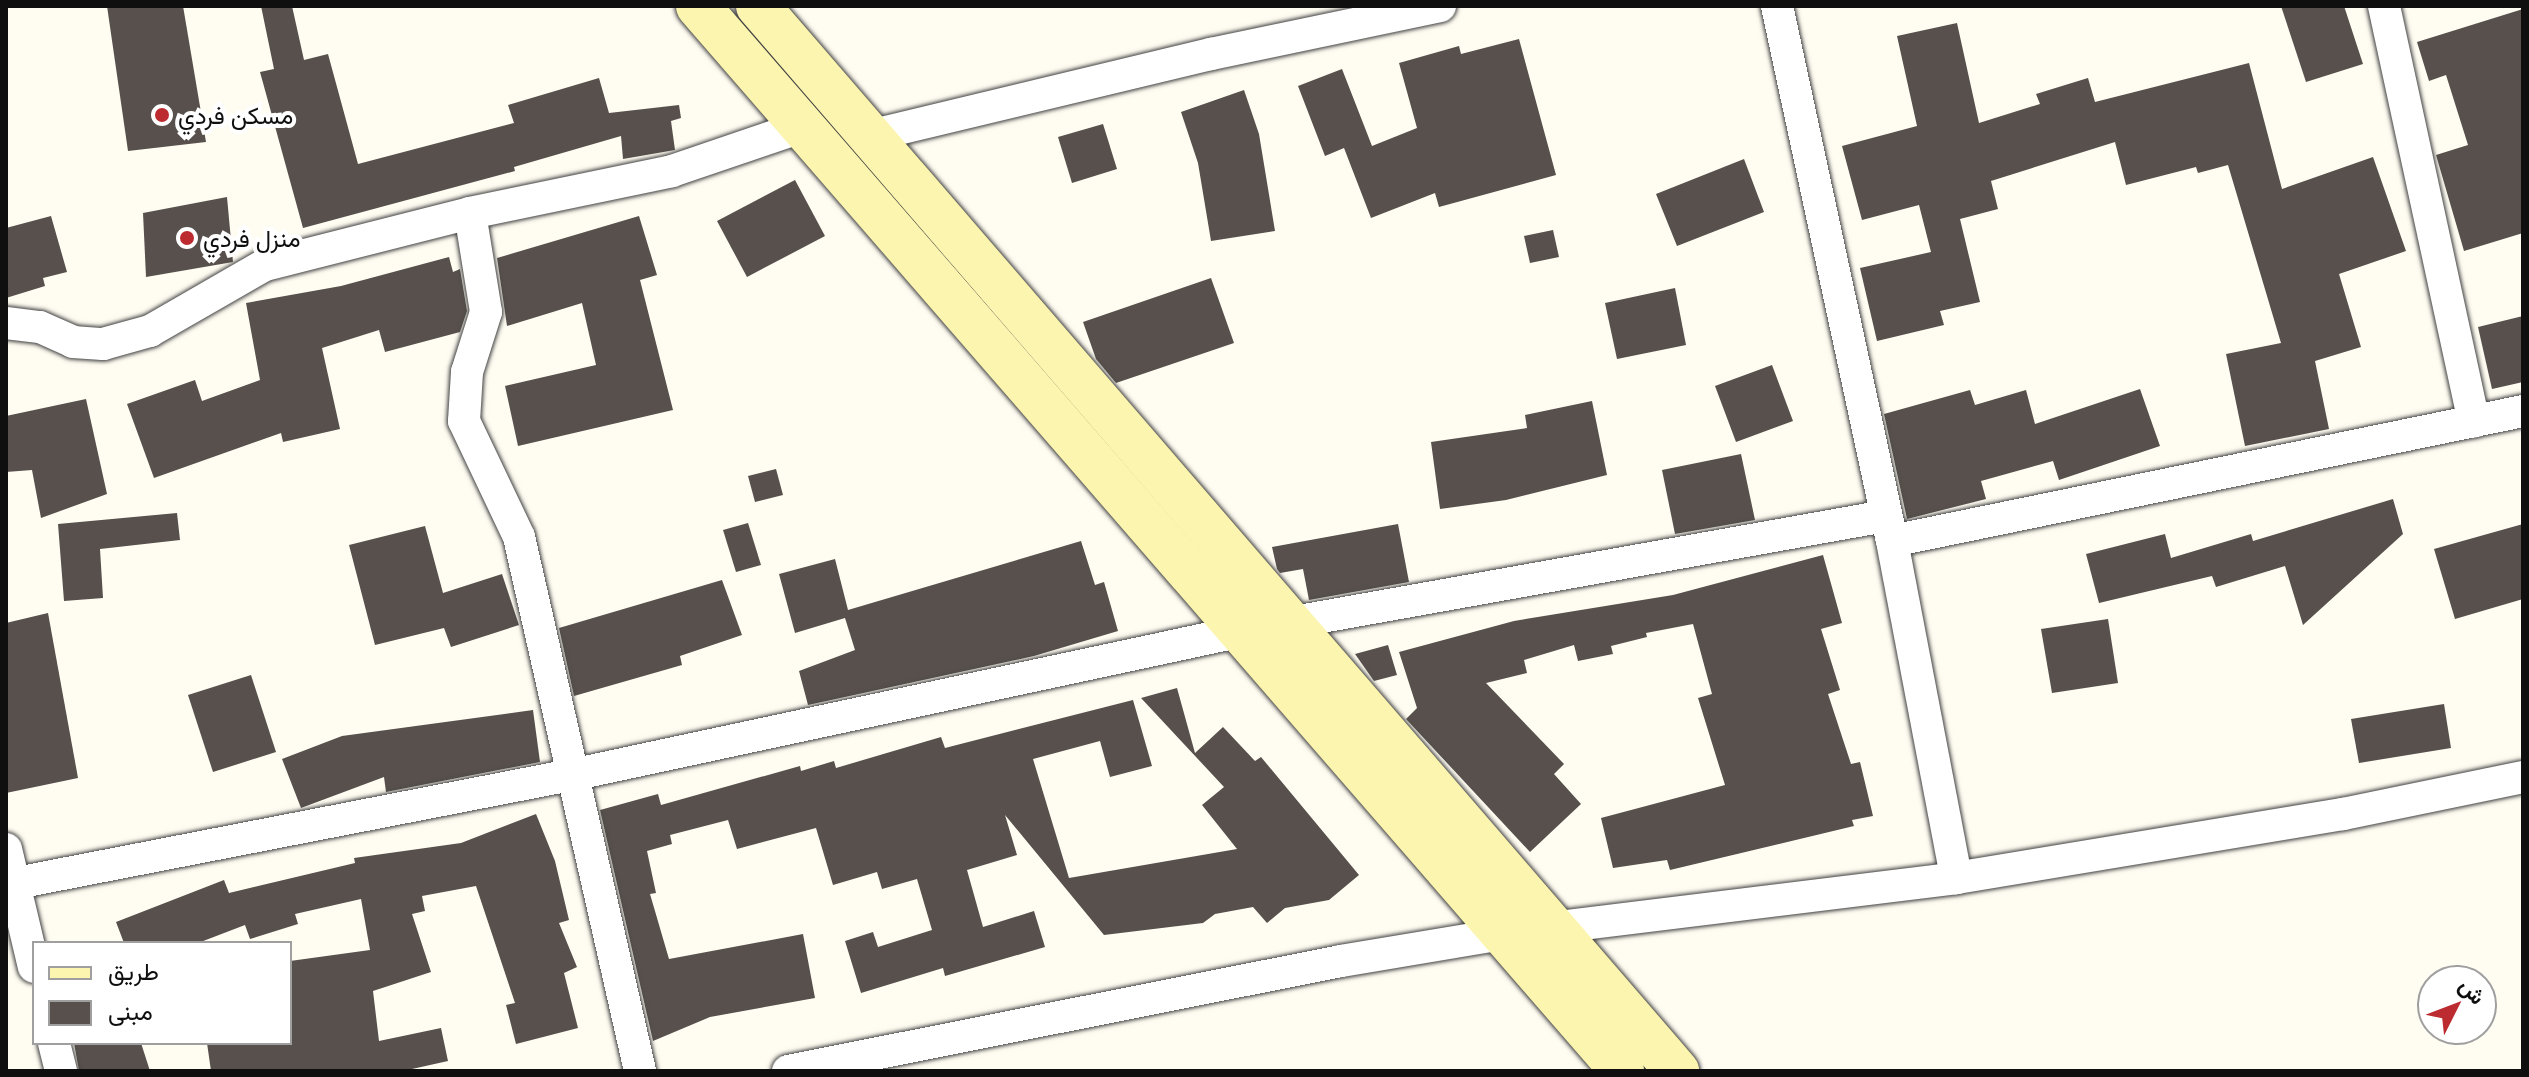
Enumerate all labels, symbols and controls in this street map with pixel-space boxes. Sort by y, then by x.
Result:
place label: مسكن فردي [178,101,293,129]
marker: مسكن فردي [153,106,171,124]
place label: منزل فردي [203,224,301,252]
marker: منزل فردي [178,229,196,247]
legend [32,941,292,1045]
text: طريق [108,954,159,986]
north arrow [2417,965,2497,1045]
text: ش [2453,970,2493,1010]
text: مبنى [108,994,153,1026]

